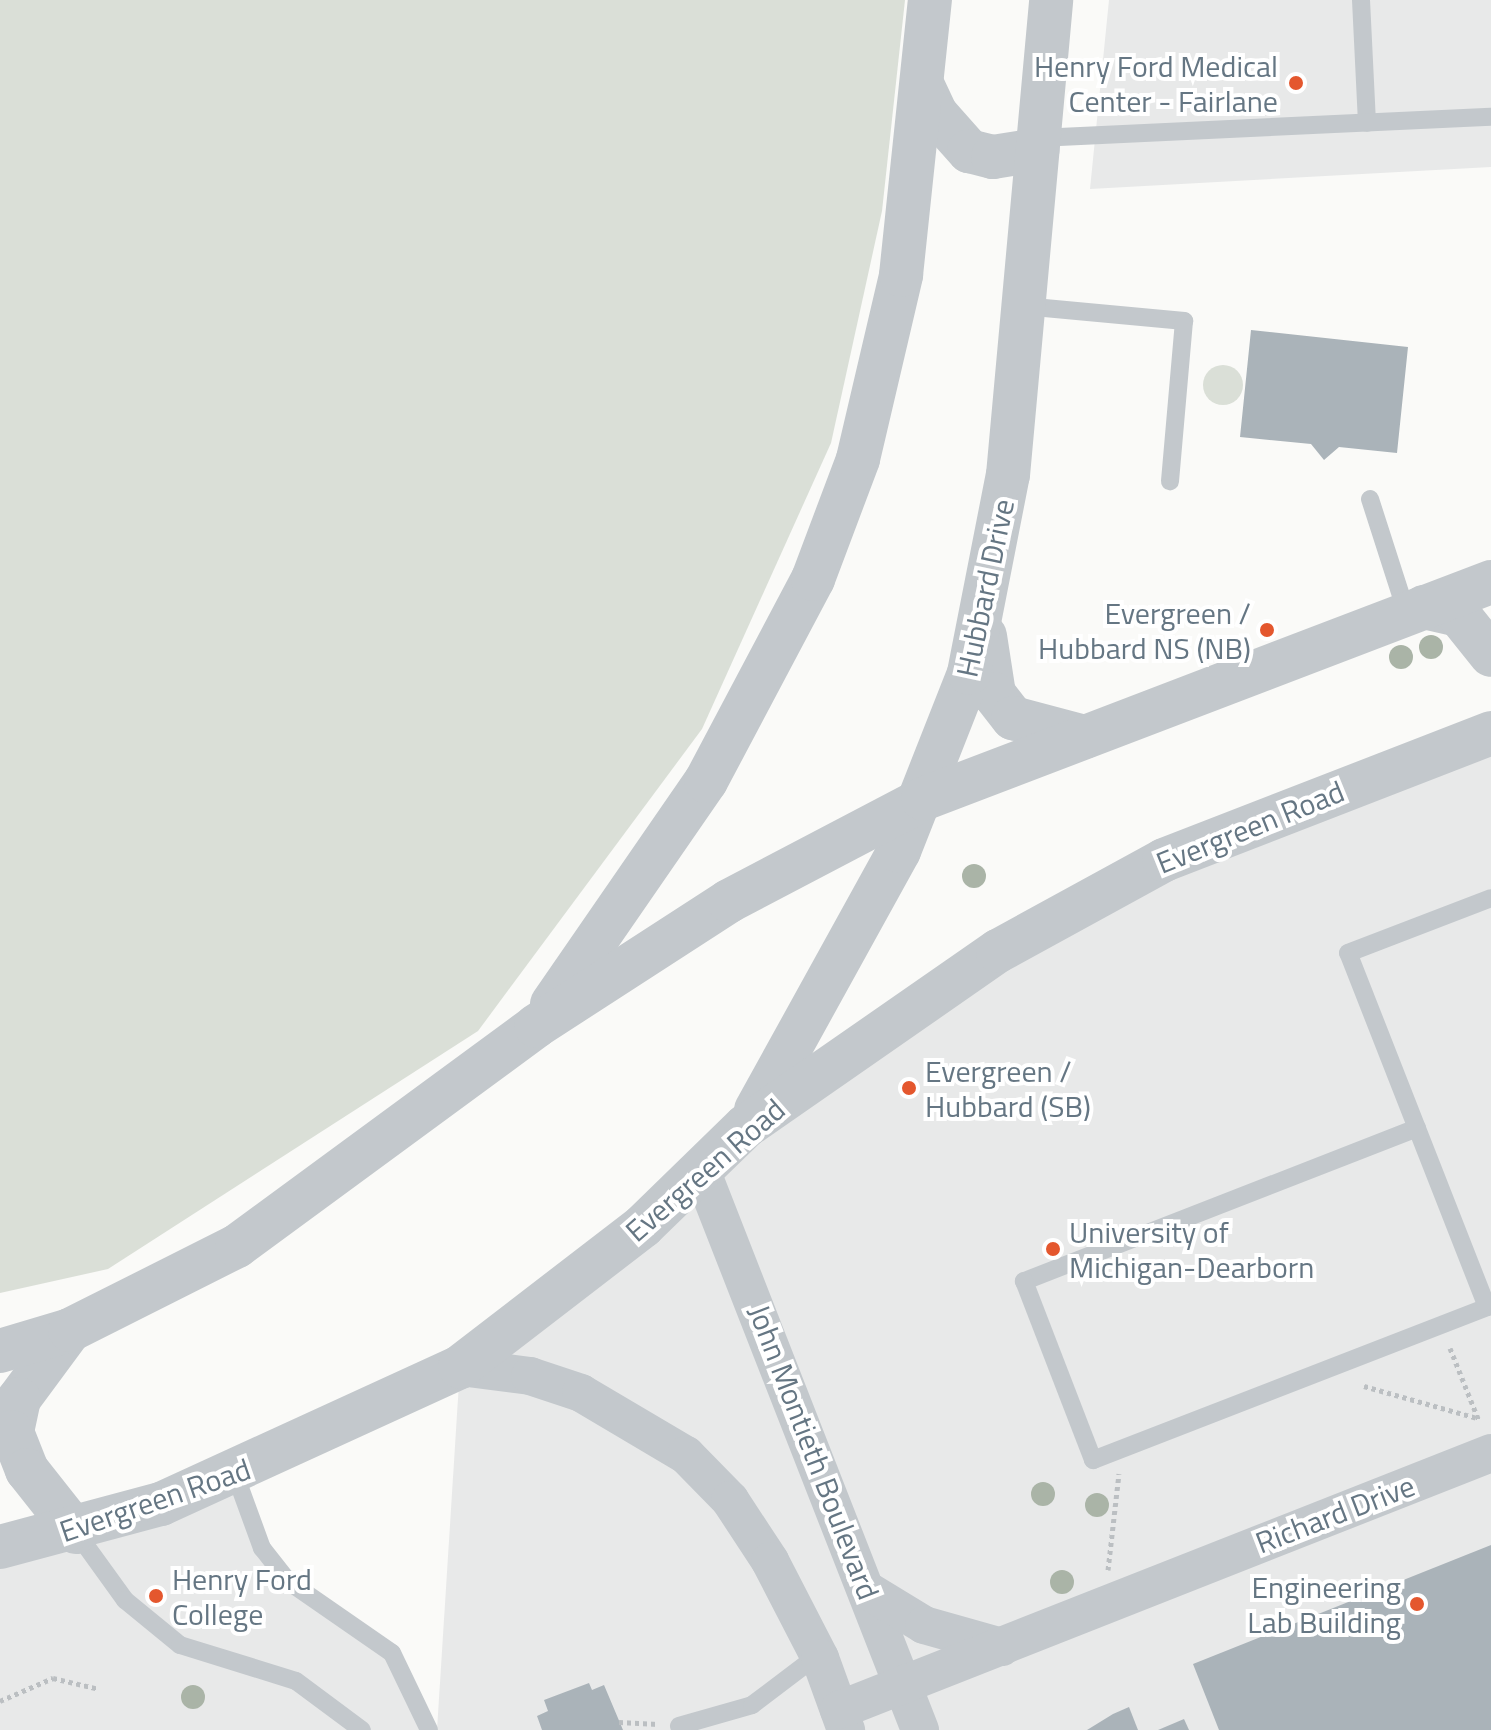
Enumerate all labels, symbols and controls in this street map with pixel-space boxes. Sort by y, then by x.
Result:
place label: Henry Ford Medical Center - Fairlane [1034,48,1278,118]
marker: Henry Ford Medical Center - Fairlane [1285,72,1307,94]
street label: Hubbard Drive [949,496,1021,680]
place label: Evergreen / Hubbard NS (NB) [1038,595,1251,666]
marker: Evergreen / Hubbard NS (NB) [1258,621,1276,639]
street label: Evergreen Road [1151,773,1349,881]
place label: Evergreen / Hubbard (SB) [925,1053,1091,1124]
marker: Evergreen / Hubbard (SB) [900,1079,918,1097]
street label: Evergreen Road [618,1091,792,1249]
place label: University of Michigan-Dearborn [1069,1214,1314,1284]
marker: University of Michigan-Dearborn [1044,1240,1062,1258]
street label: John Montieth Boulevard [741,1300,887,1604]
street label: Evergreen Road [55,1451,255,1549]
street label: Richard Drive [1250,1467,1420,1561]
place label: Henry Ford College [172,1561,312,1632]
place label: Engineering Lab Building [1247,1569,1401,1640]
marker: Henry Ford College [147,1587,165,1605]
marker: Engineering Lab Building [1408,1595,1426,1613]

